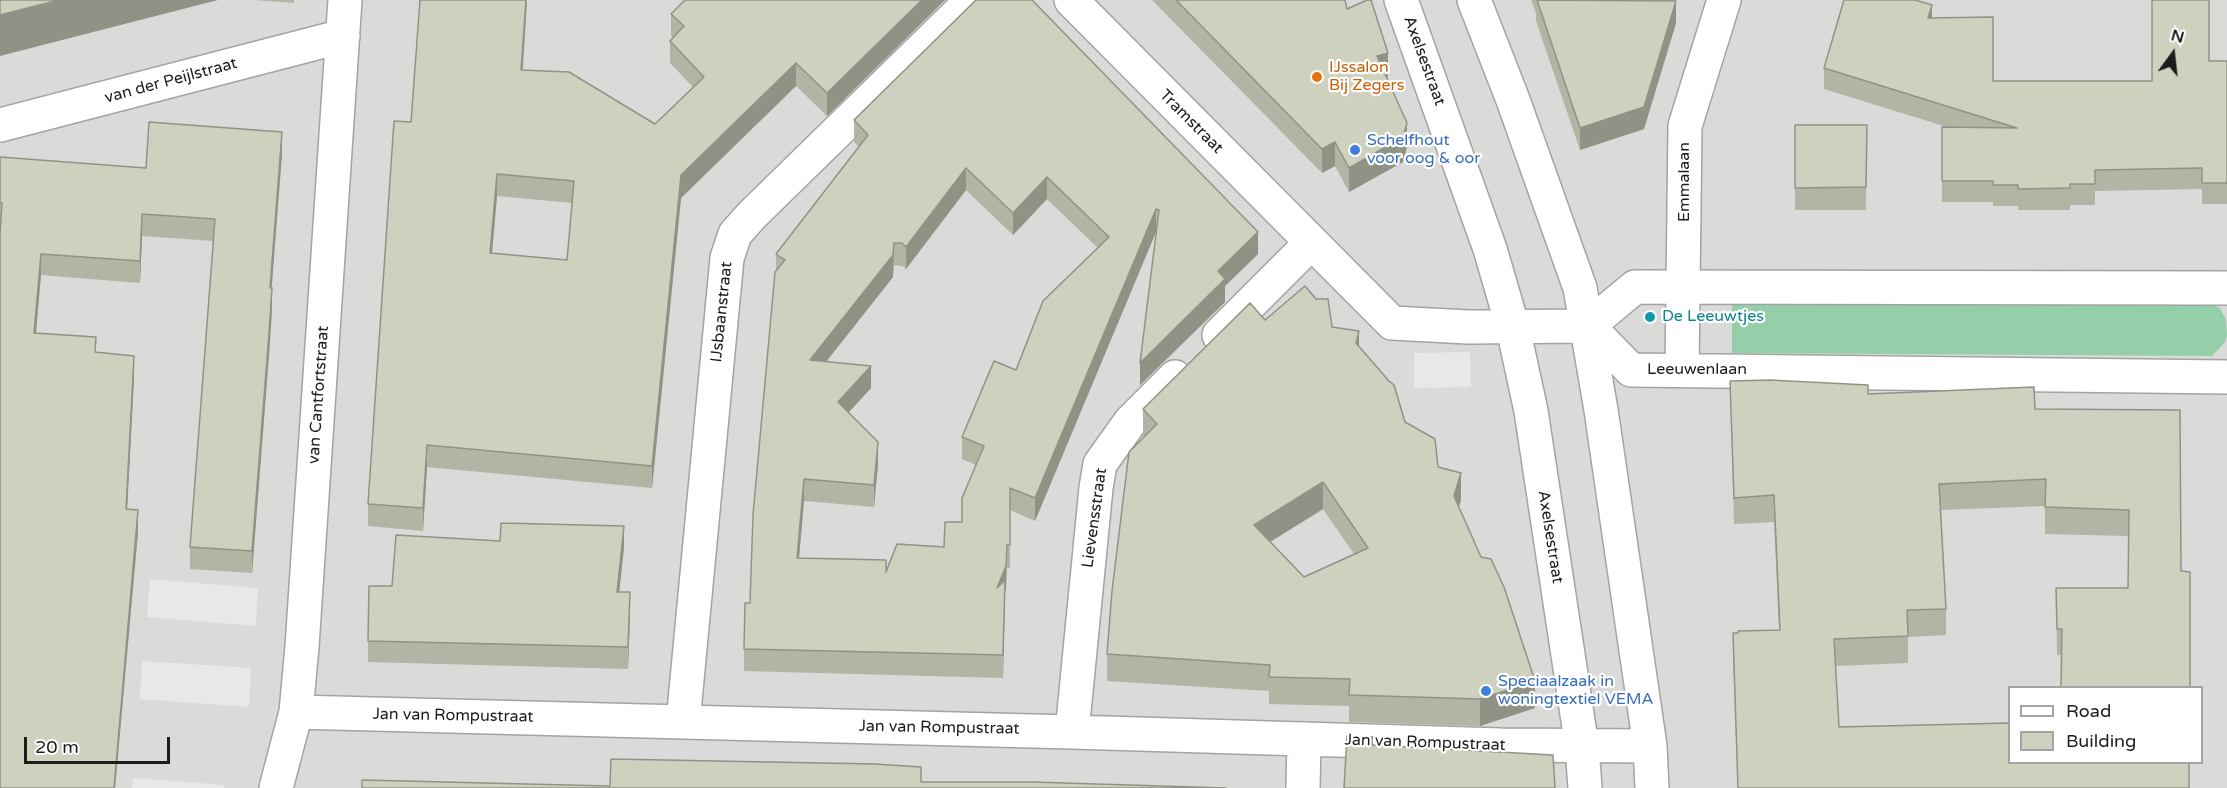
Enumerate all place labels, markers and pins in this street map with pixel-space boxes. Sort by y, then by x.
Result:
place label: IJssalon Bij Zegers [1329,58,1404,96]
marker: IJssalon Bij Zegers [1310,70,1324,84]
place label: Schelfhout voor oog & oor [1367,131,1480,169]
marker: Schelfhout voor oog & oor [1348,143,1362,157]
place label: De Leeuwtjes [1662,307,1764,327]
marker: De Leeuwtjes [1643,310,1657,324]
place label: Speciaalzaak in woningtextiel VEMA [1498,672,1653,710]
marker: Speciaalzaak in woningtextiel VEMA [1479,684,1493,698]

